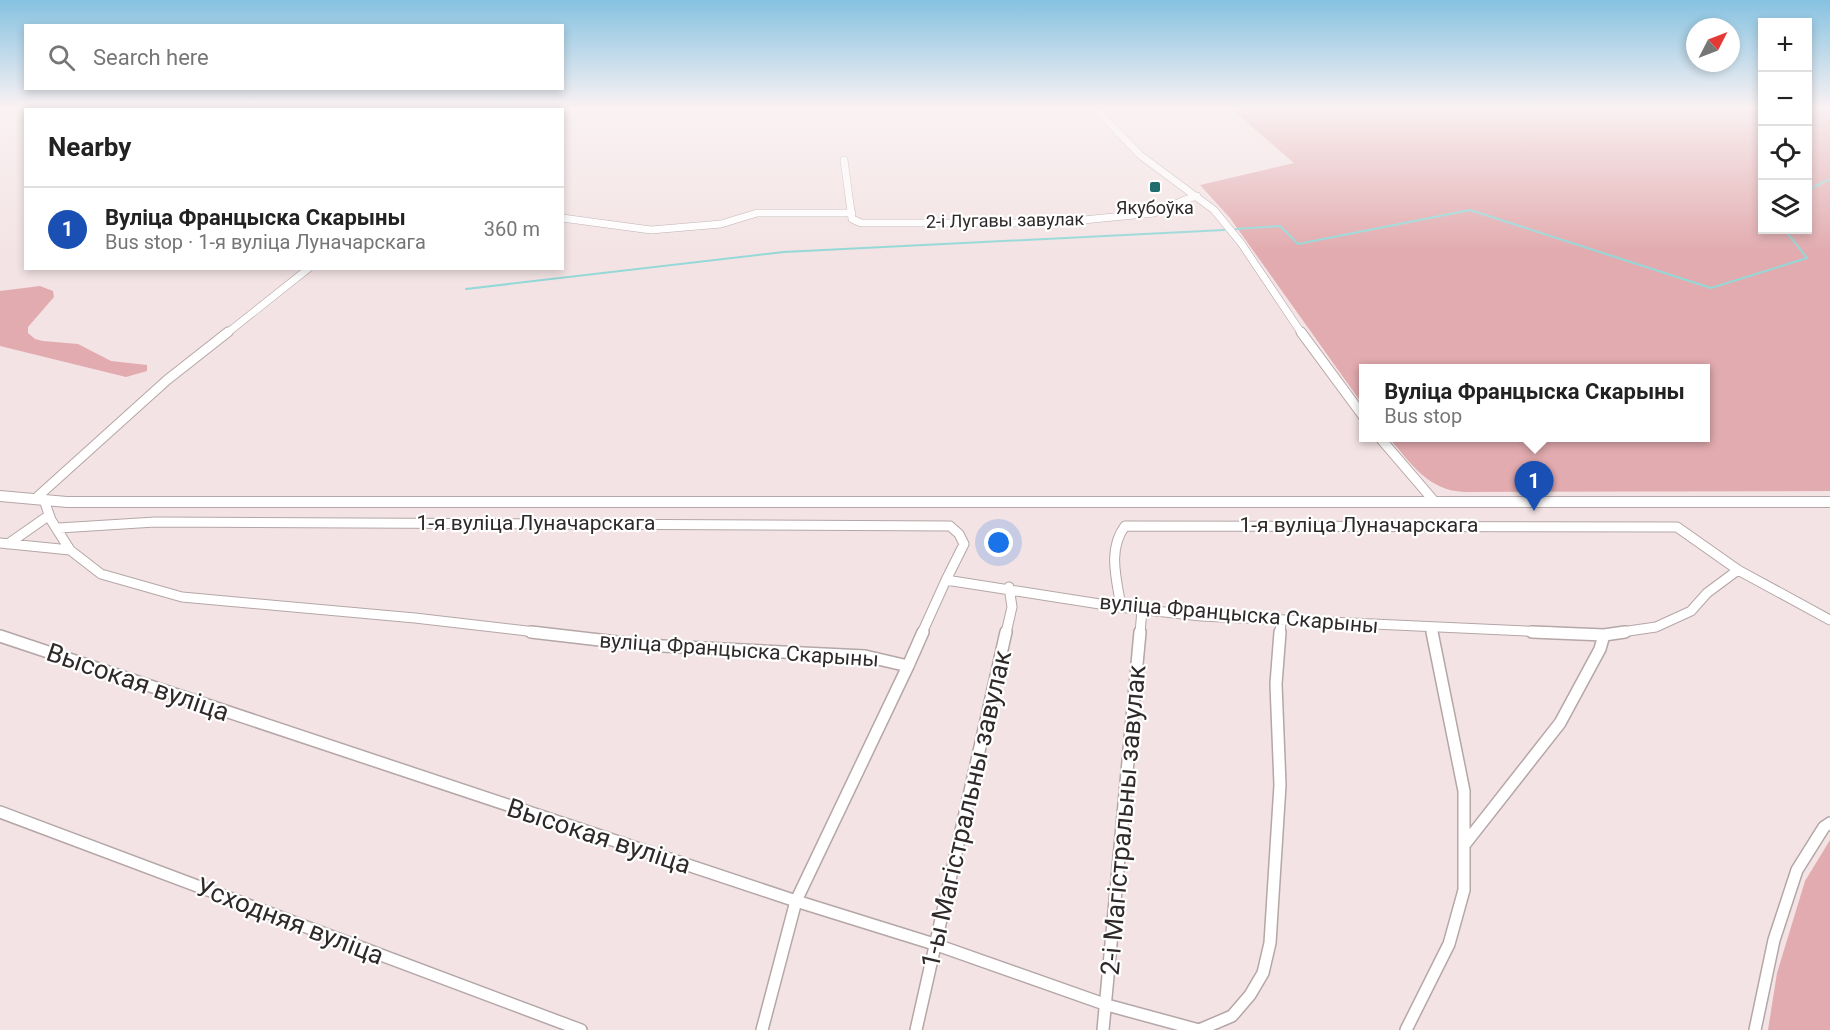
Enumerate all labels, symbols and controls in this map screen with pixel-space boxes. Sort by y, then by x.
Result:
north arrow [1686,18,1740,72]
map controls [1758,18,1812,234]
button: + [1758,18,1812,72]
search box [24,24,564,90]
icon: search [45,41,78,74]
text: Search here [93,45,209,70]
button: − [1758,72,1812,126]
button: locate [1758,126,1812,180]
text: Nearby [48,132,131,162]
marker: Якубоўка [1148,180,1162,194]
button: layers [1758,180,1812,234]
place label: Якубоўка [1116,197,1194,218]
text: Вуліца Францыска Скарыны [105,205,406,230]
street label: 2-і Лугавы завулак [926,208,1085,232]
text: 1 [62,217,73,241]
text: 360 m [484,217,540,241]
text: Bus stop · 1-я вуліца Луначарскага [105,230,426,254]
popup [1359,364,1710,442]
text: Вуліца Францыска Скарыны [1384,379,1685,404]
text: Bus stop [1384,404,1462,428]
pin: 1 [1514,462,1553,511]
street label: 1-я вуліца Луначарскага [416,511,656,535]
street label: 1-я вуліца Луначарскага [1239,513,1479,537]
your location [984,528,1013,557]
street label: вуліца Францыска Скарыны [1099,590,1379,638]
street label: вуліца Францыска Скарыны [599,628,879,672]
street label: Высокая вуліца [43,637,233,727]
street label: 1-ы Магістральны завулак [915,647,1017,971]
street label: 2-і Магістральны завулак [1094,664,1152,976]
street label: Высокая вуліца [503,792,695,880]
street label: Усходняя вуліца [192,871,388,971]

